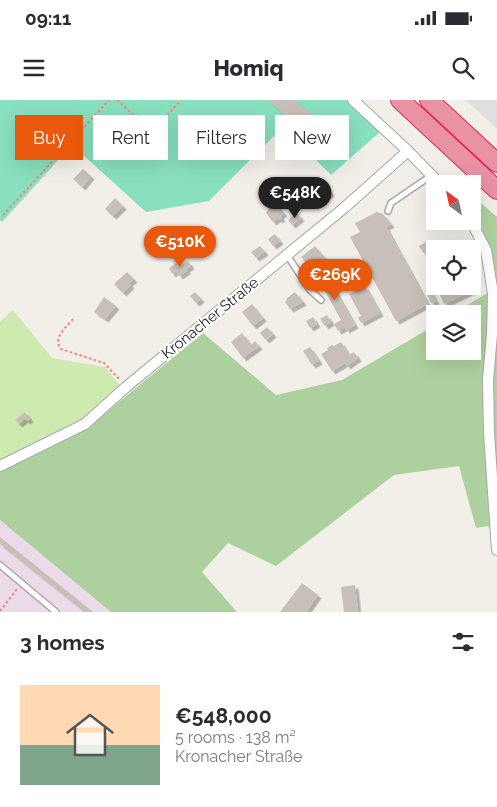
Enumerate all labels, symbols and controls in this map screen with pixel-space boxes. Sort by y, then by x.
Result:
text: 09:11 [25,7,71,29]
icon: menu [20,54,48,82]
icon: search [449,54,477,82]
text: Homiq [213,55,284,81]
chip: Buy [15,115,83,160]
chip: Rent [93,115,168,160]
chip: Filters [178,115,265,160]
chip: New [275,115,349,160]
north arrow [426,175,481,230]
map controls [426,175,481,360]
pin: €548K [260,176,330,219]
text: €548K [269,183,321,202]
pin: €510K [145,226,215,268]
text: €510K [155,232,205,251]
button: locate [426,240,481,295]
pin: €269K [300,258,370,301]
text: €269K [309,265,361,284]
street label: Kronacher Straße [158,273,262,363]
button: layers [426,305,481,360]
icon: filters [449,628,477,656]
text: 3 homes [20,630,105,655]
text: €548,000 [175,703,272,728]
icon: home [60,705,120,765]
text: 5 rooms · 138 m² [175,728,296,747]
text: Kronacher Straße [175,747,302,766]

